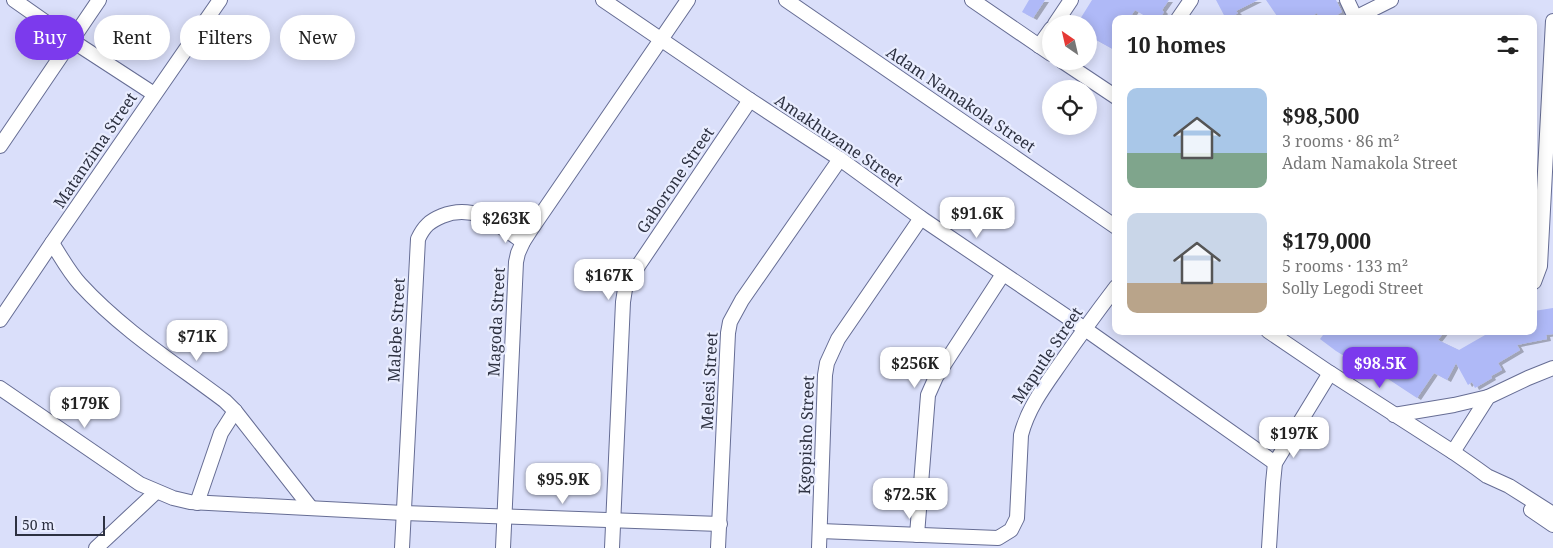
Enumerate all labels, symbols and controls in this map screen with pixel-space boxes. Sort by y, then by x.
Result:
chip: Buy [15,15,84,60]
chip: Rent [94,15,170,60]
chip: Filters [180,15,270,60]
chip: New [280,15,355,60]
north arrow [1042,15,1098,70]
map controls [1042,15,1097,135]
text: 10 homes [1127,31,1226,59]
icon: filters [1494,31,1522,59]
street label: Adam Namakola Street [882,41,1040,157]
button: locate [1042,80,1097,135]
street label: Matanzima Street [48,88,142,212]
street label: Amakhuzane Street [771,89,908,191]
text: $98,500 [1282,102,1359,130]
icon: home [1167,108,1227,168]
street label: Gaborone Street [631,122,719,238]
text: 3 rooms · 86 m² [1282,130,1399,152]
text: Adam Namakola Street [1282,152,1457,174]
pin: $91.6K [936,196,1018,239]
pin: $263K [471,202,541,244]
text: $91.6K [951,202,1003,224]
text: $263K [482,207,530,229]
text: $179,000 [1282,227,1371,255]
icon: home [1167,233,1227,293]
text: 5 rooms · 133 m² [1282,255,1408,277]
pin: $167K [574,258,644,301]
text: $167K [585,264,633,286]
street label: Magoda Street [482,266,510,377]
street label: Malebe Street [382,277,410,383]
text: Solly Legodi Street [1282,277,1423,299]
street label: Maputle Street [1007,302,1088,408]
pin: $71K [167,320,227,362]
text: $71K [178,325,216,347]
street label: Melesi Street [695,331,723,431]
pin: $256K [880,346,950,389]
pin: $98.5K [1339,346,1421,389]
text: $256K [891,352,939,374]
text: $98.5K [1354,352,1406,374]
street label: Kgopisho Street [793,375,819,495]
pin: $179K [50,386,120,429]
text: $179K [61,392,109,414]
pin: $197K [1259,416,1329,459]
text: $197K [1270,422,1318,444]
pin: $95.9K [522,462,604,505]
text: $95.9K [537,468,589,490]
pin: $72.5K [869,478,951,520]
text: $72.5K [884,483,936,505]
scale bar [15,513,105,536]
text: 50 m [22,515,55,534]

